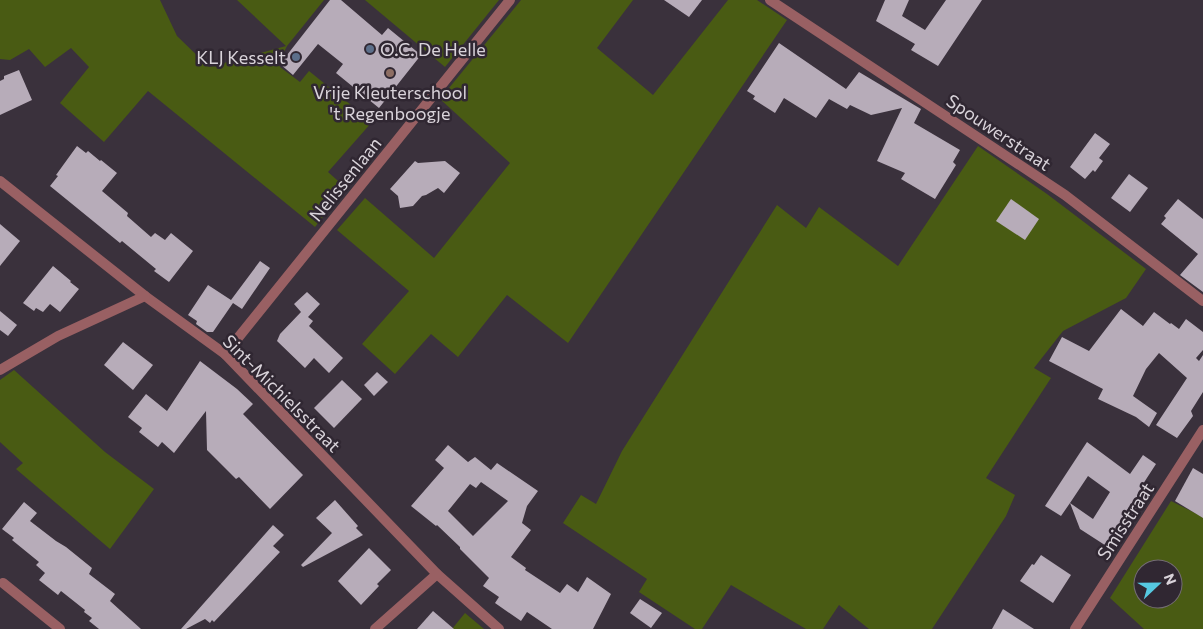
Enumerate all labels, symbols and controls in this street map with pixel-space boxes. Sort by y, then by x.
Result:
place label: O.C. De Helle [380,38,486,60]
marker: O.C. De Helle [364,43,376,55]
place label: KLJ Kesselt [196,46,286,68]
marker: KLJ Kesselt [290,51,302,63]
marker: Vrije Kleuterschool 't Regenboogje [384,67,396,79]
place label: Vrije Kleuterschool 't Regenboogje [313,81,467,124]
street label: Spouwerstraat [943,89,1055,175]
street label: Nelissenlaan [304,132,386,226]
street label: Sint-Michielsstraat [219,330,345,456]
street label: Smisstraat [1092,478,1158,564]
north arrow [1133,559,1183,609]
text: N [1161,571,1180,587]

